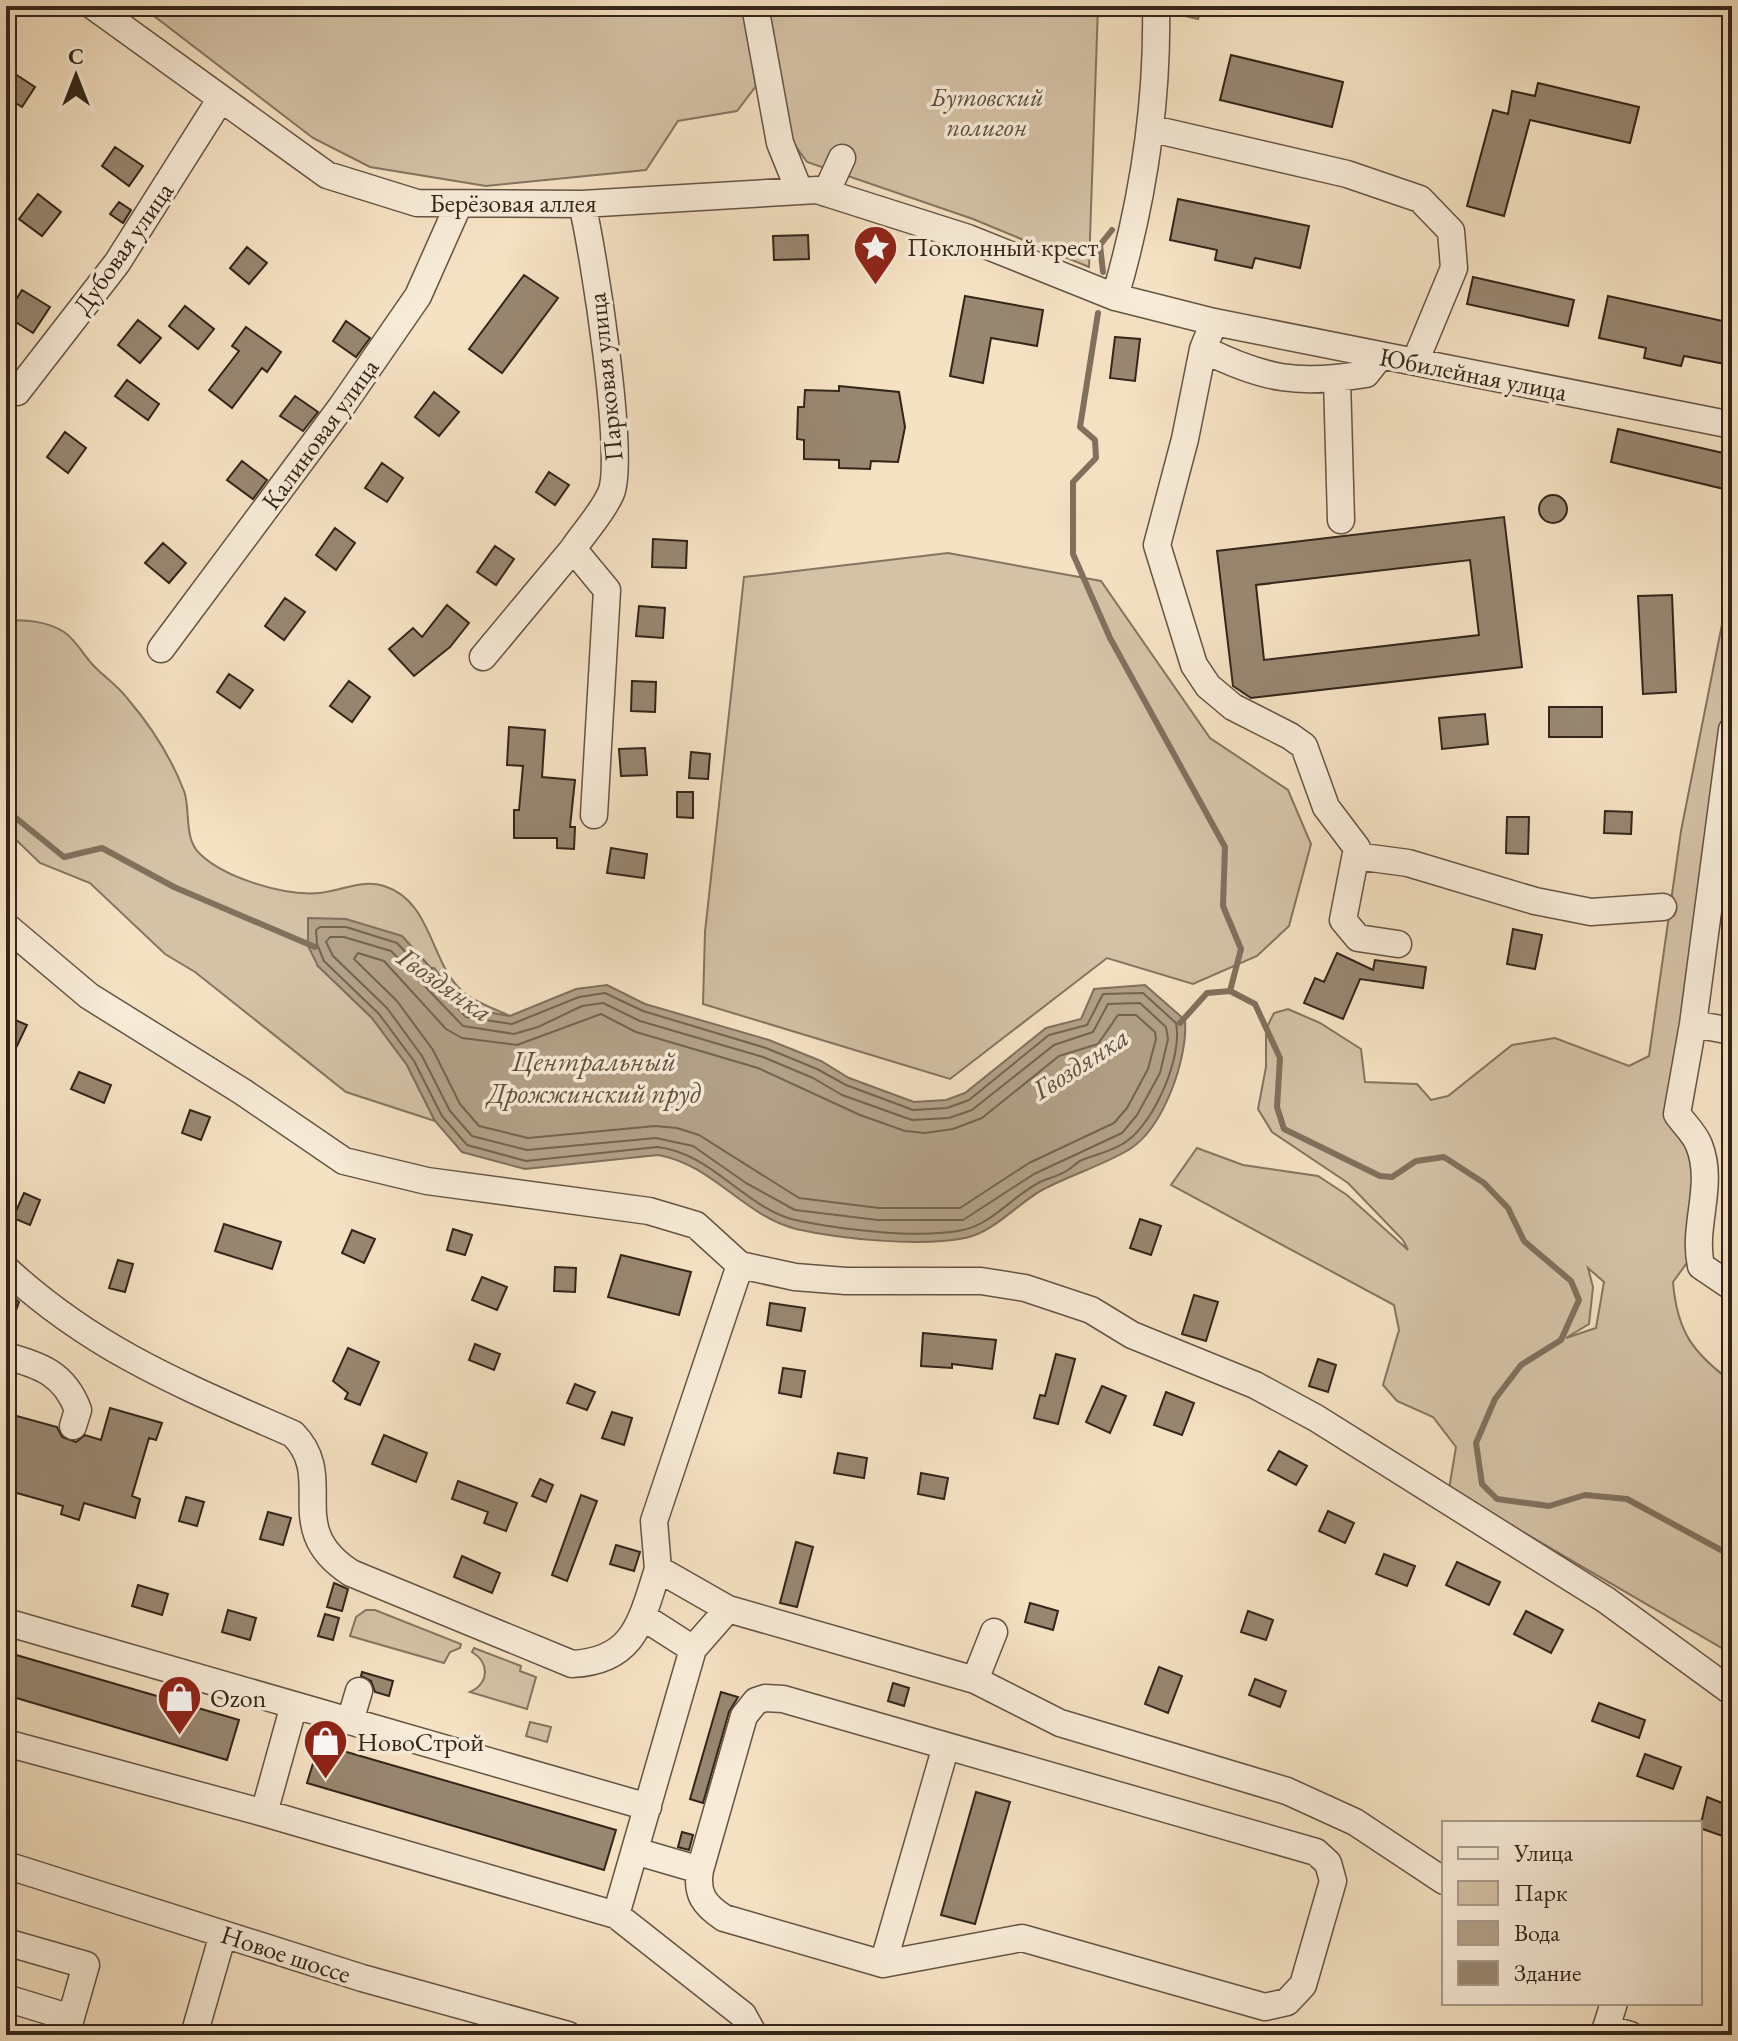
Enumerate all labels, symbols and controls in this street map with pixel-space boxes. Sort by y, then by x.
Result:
north arrow [36,36,116,116]
text: С [68,42,84,71]
park label: Бутовский полигон [929,80,1044,144]
street label: Дубовая улица [65,175,181,321]
street label: Берёзовая аллея [429,186,597,220]
place icon: Поклонный крест [852,223,900,286]
place label: Поклонный крест [907,230,1098,264]
street label: Парковая улица [579,291,631,463]
street label: Юбилейная улица [1376,339,1570,409]
street label: Калиновая улица [254,351,387,516]
water label: Гвоздянка [390,938,500,1030]
water label: Гвоздянка [1024,1018,1135,1108]
water label: Центральный Дрожжинский пруд [485,1043,702,1111]
shop icon: Ozon [155,1674,203,1737]
place label: Ozon [210,1681,267,1715]
shop icon: НовоСтрой [302,1718,350,1781]
place label: НовоСтрой [357,1725,484,1759]
legend [1442,1821,1702,2005]
text: Улица [1513,1837,1573,1868]
text: Парк [1514,1877,1568,1908]
street label: Новое шоссе [217,1917,355,1991]
text: Вода [1514,1917,1560,1948]
text: Здание [1514,1957,1581,1988]

